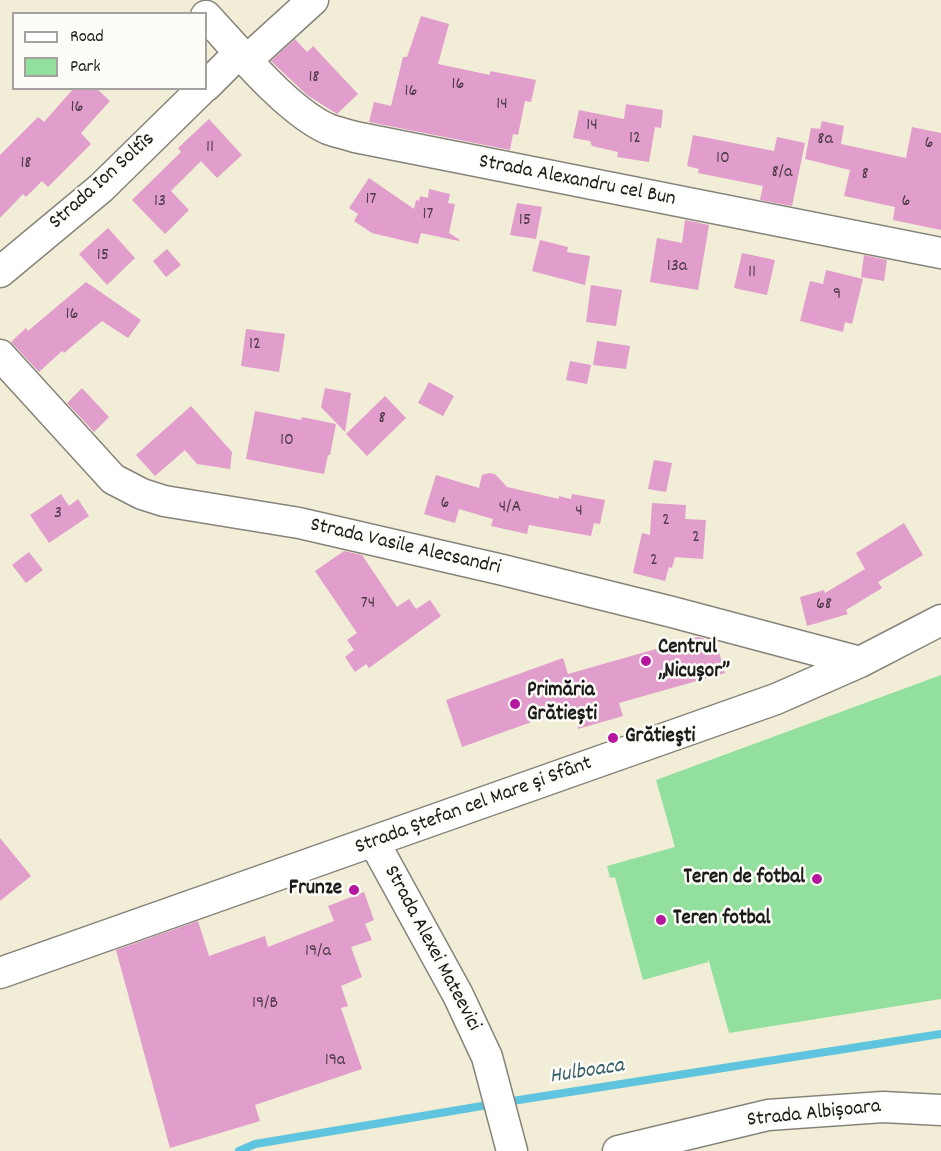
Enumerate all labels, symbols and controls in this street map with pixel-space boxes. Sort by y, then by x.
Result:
legend [12,12,207,90]
text: Road [70,25,104,50]
text: Park [70,55,101,80]
house number: 18 [308,68,320,90]
house number: 16 [452,75,464,97]
house number: 16 [405,82,417,104]
house number: 14 [496,95,508,117]
house number: 16 [71,98,83,120]
house number: 14 [586,116,598,138]
street label: Strada Ion Soltîs [45,128,161,236]
house number: 12 [629,129,641,151]
house number: 8a [817,130,833,152]
house number: 6 [925,134,933,156]
house number: 11 [206,138,214,160]
house number: 10 [716,149,730,171]
street label: Strada Alexandru cel Bun [476,151,678,213]
house number: 18 [20,154,32,176]
house number: 8/a [772,163,792,185]
house number: 8 [861,165,869,187]
house number: 17 [366,190,376,212]
house number: 13 [154,192,166,214]
house number: 6 [902,192,910,214]
house number: 17 [423,205,433,227]
house number: 15 [519,211,531,233]
house number: 15 [97,246,109,268]
house number: 13a [667,257,687,279]
house number: 11 [748,263,756,285]
house number: 9 [833,285,841,307]
house number: 16 [66,305,78,327]
house number: 12 [249,335,261,357]
house number: 8 [378,409,386,431]
house number: 10 [280,431,294,453]
house number: 6 [441,494,449,516]
house number: 4/A [499,498,521,520]
house number: 4 [575,502,583,524]
house number: 3 [54,504,62,526]
house number: 2 [662,511,670,533]
street label: Strada Vasile Alecsandri [307,514,503,582]
house number: 2 [692,528,700,550]
house number: 2 [650,551,658,573]
house number: 74 [361,594,375,616]
house number: 68 [816,595,832,617]
place label: Centrul „Nicușor” [658,636,730,686]
marker: Centrul „Nicușor” [639,654,653,668]
place label: Primăria Grătiești [527,679,597,729]
marker: Primăria Grătiești [508,697,522,711]
place label: Grătieşti [625,725,695,751]
marker: Grătieşti [606,731,620,745]
street label: Strada Ștefan cel Mare și Sfânt [352,752,596,862]
street label: Strada Alexei Mateevici [377,862,485,1036]
place label: Teren de fotbal [683,866,805,892]
marker: Teren de fotbal [810,872,824,886]
place label: Frunze [289,877,342,903]
marker: Frunze [347,883,361,897]
place label: Teren fotbal [673,907,771,933]
marker: Teren fotbal [654,913,668,927]
house number: 19/a [305,942,331,964]
house number: 19/B [252,994,278,1016]
house number: 19a [325,1051,345,1073]
water label: Hulboaca [548,1054,626,1092]
street label: Strada Albișoara [746,1095,882,1135]

